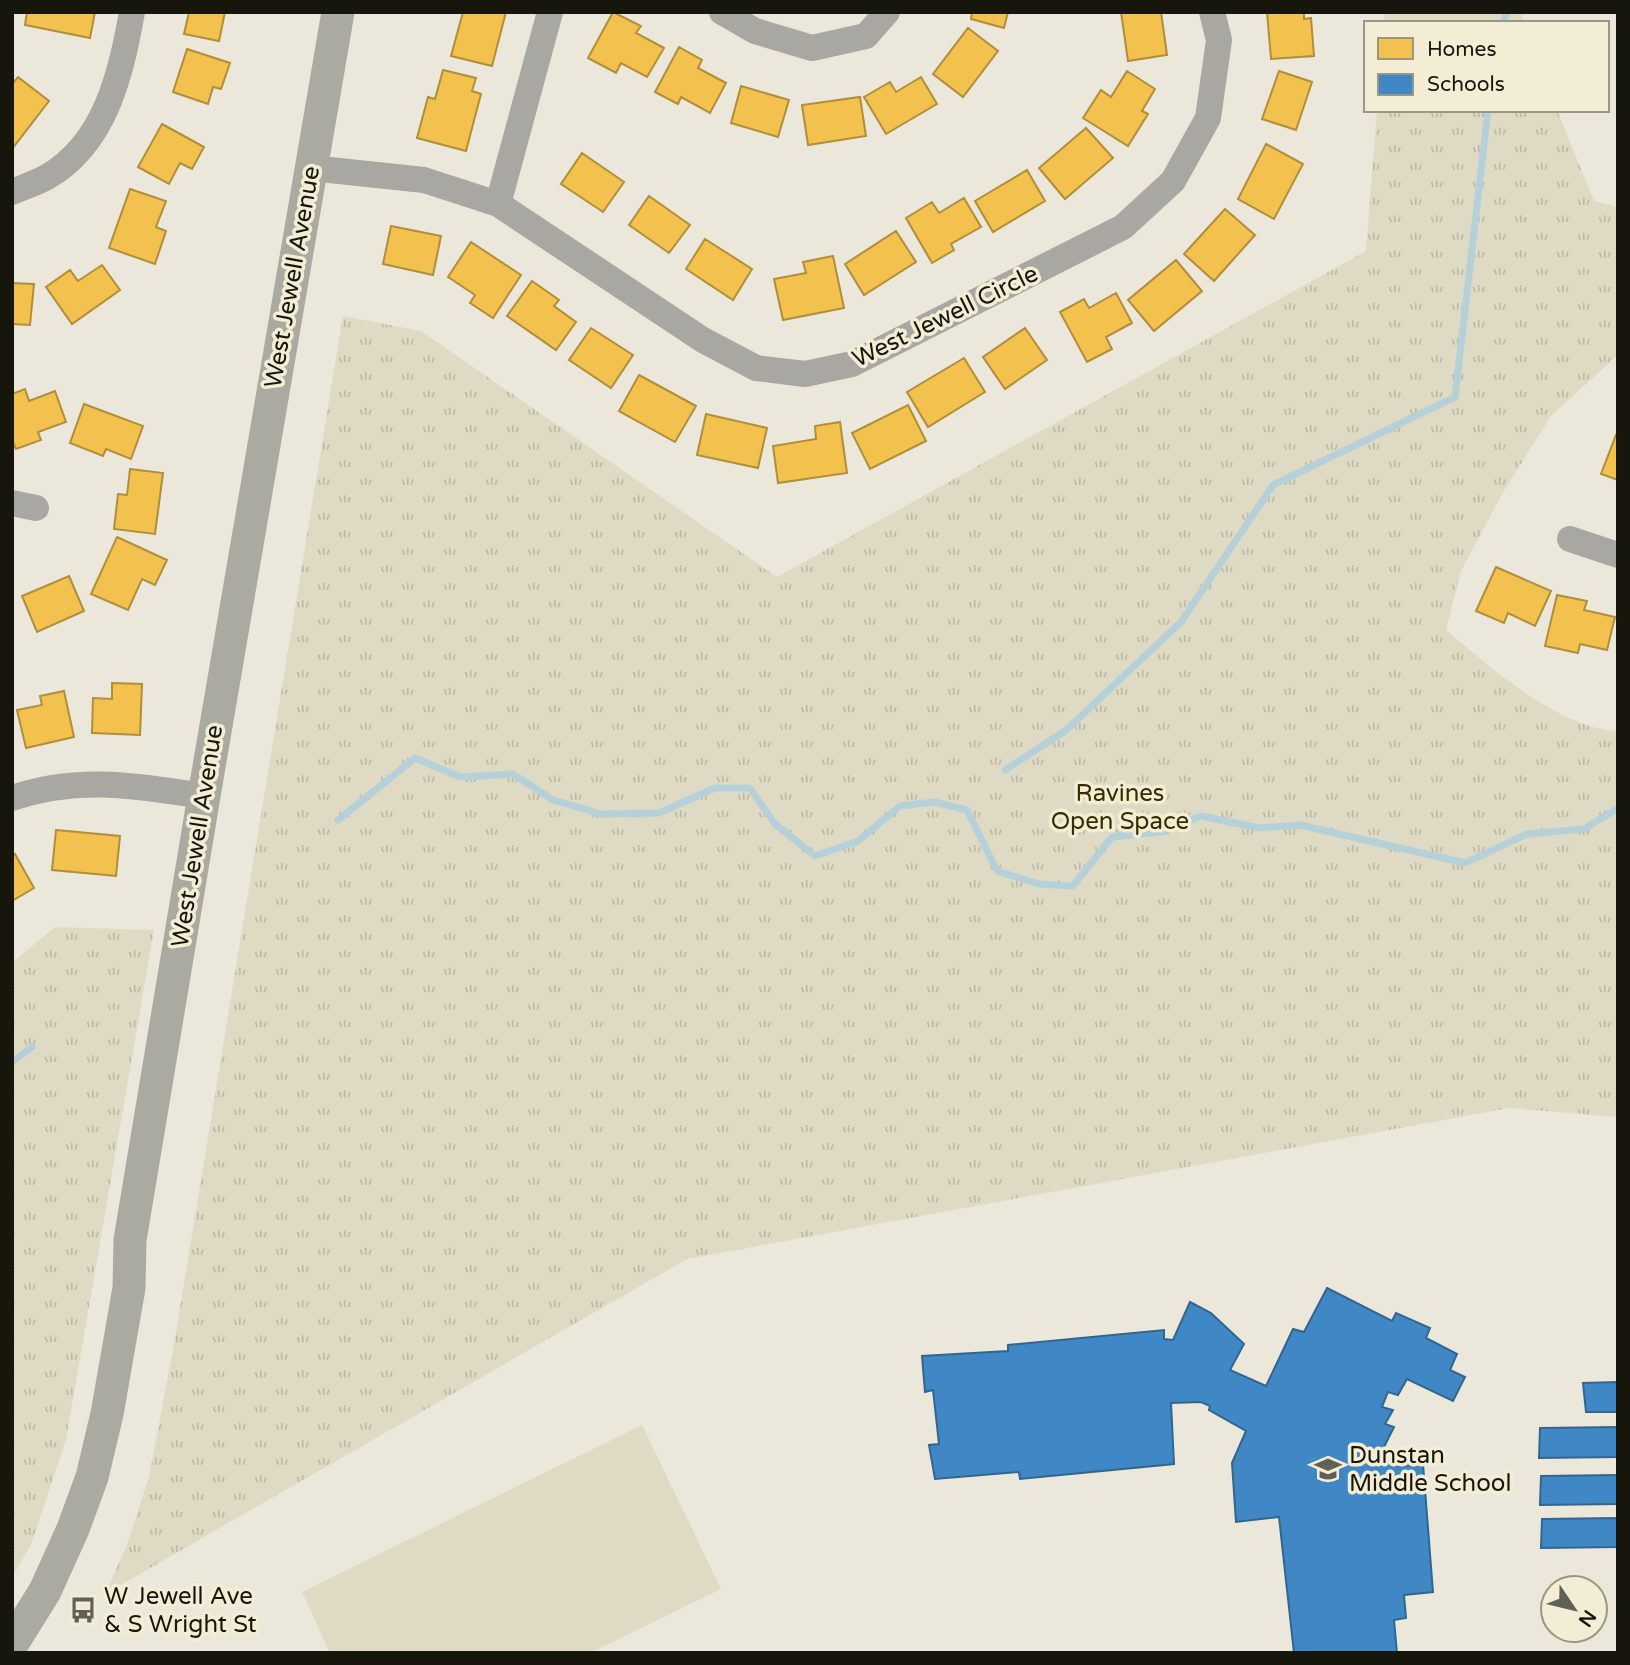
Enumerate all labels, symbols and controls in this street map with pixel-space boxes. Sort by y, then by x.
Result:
legend [1364,21,1609,112]
text: Homes [1427,37,1497,62]
text: Schools [1427,72,1505,97]
street label: West Jewell Avenue [259,164,326,390]
street label: West Jewell Circle [848,259,1043,374]
street label: West Jewell Avenue [166,723,229,949]
park label: Ravines Open Space [1051,779,1189,836]
place label: Dunstan Middle School [1349,1441,1511,1498]
school or university icon: Dunstan Middle School [1313,1454,1343,1484]
north arrow [1539,1574,1609,1644]
place label: W Jewell Ave & S Wright St [104,1582,257,1639]
bus stop icon: W Jewell Ave & S Wright St [68,1595,98,1625]
text: N [1574,1606,1600,1631]

